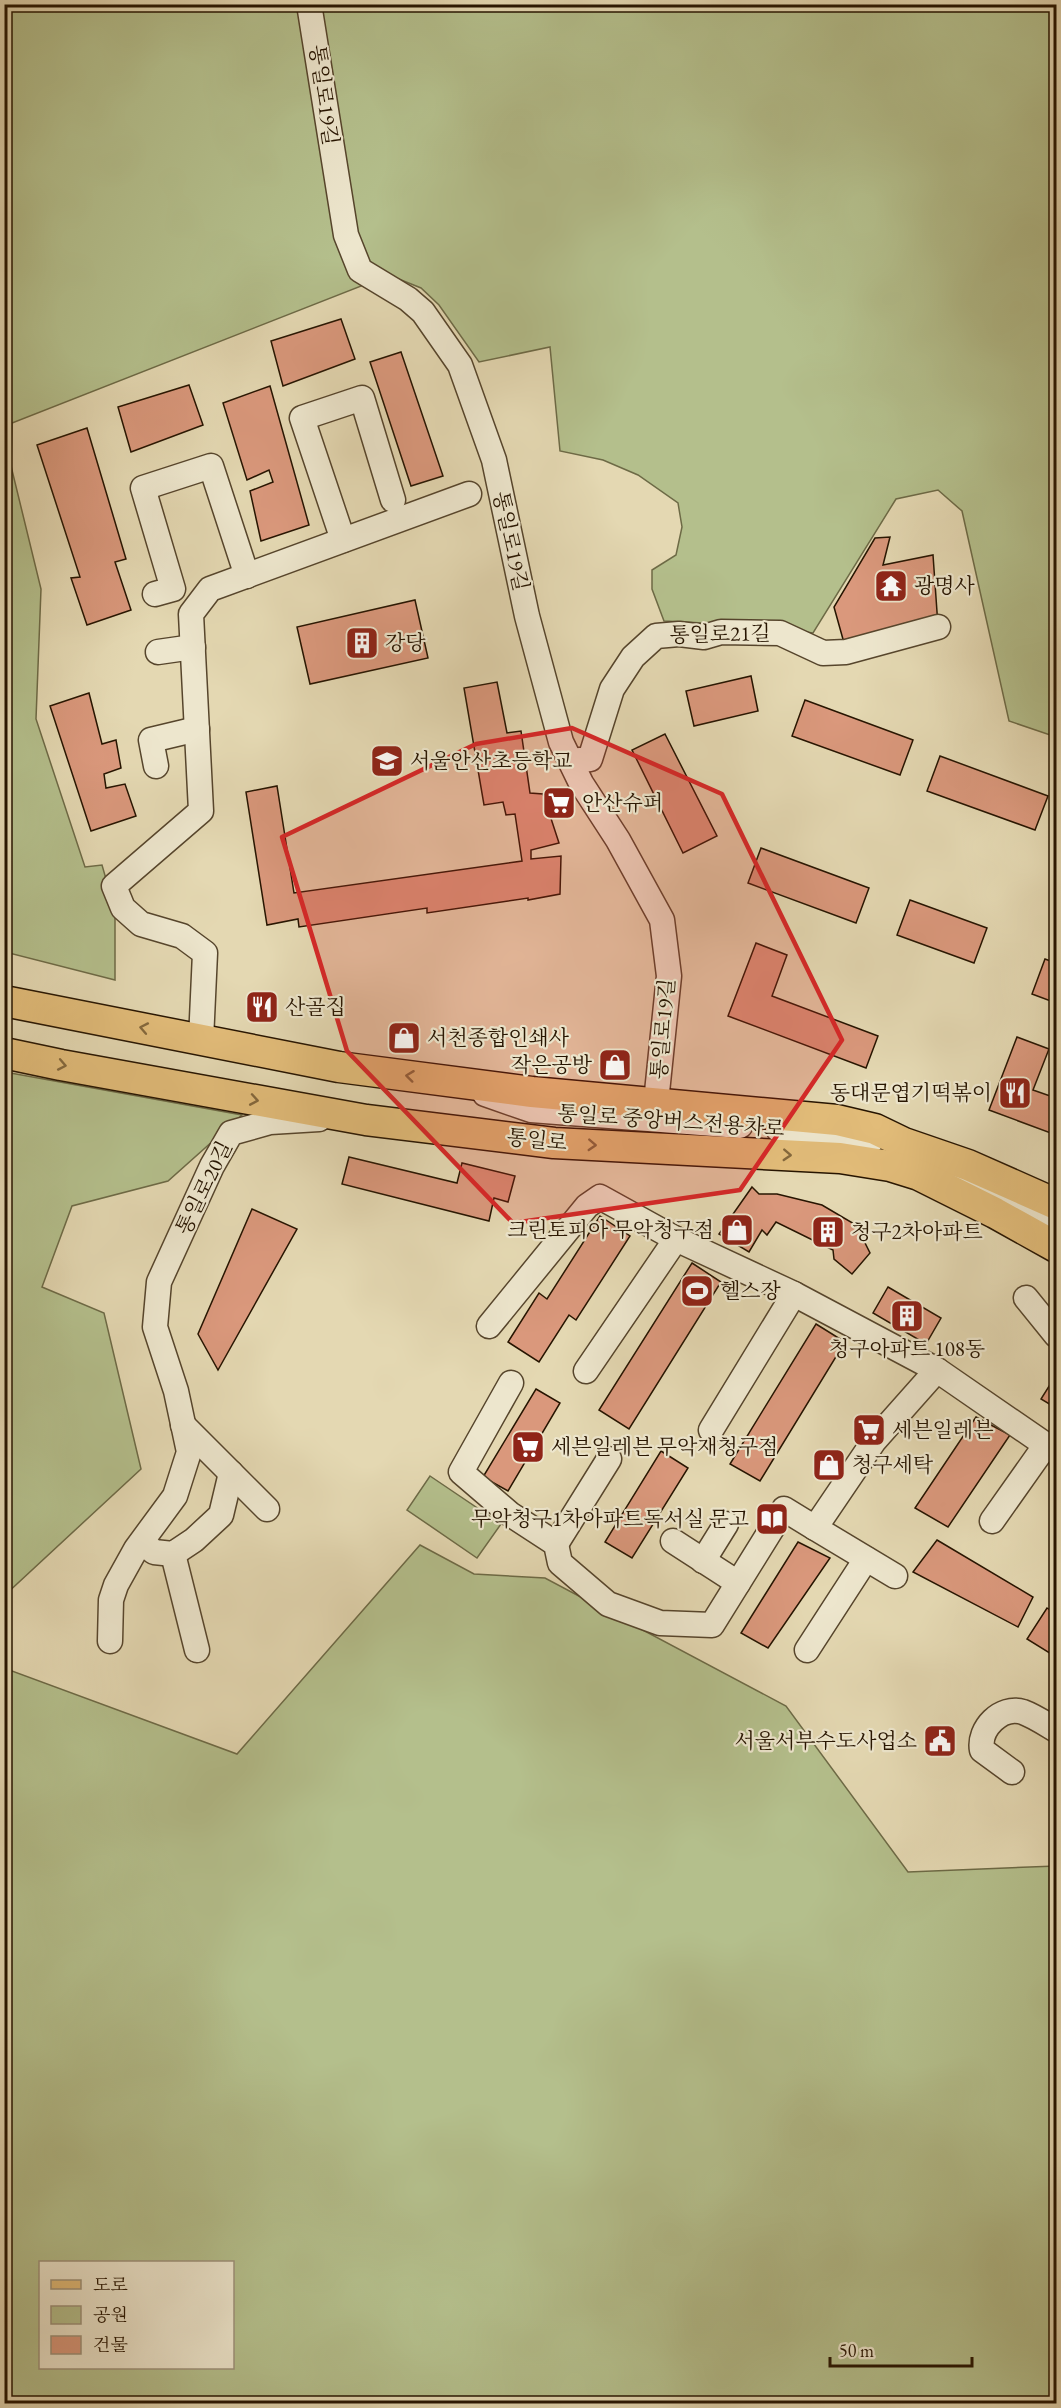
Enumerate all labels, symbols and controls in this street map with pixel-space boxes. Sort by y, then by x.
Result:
street label: 통일로19길 [304,43,345,147]
street label: 통일로19길 [488,489,535,593]
temple icon: 광명사 [873,568,909,604]
place label: 광명사 [914,572,976,599]
street label: 통일로21길 [669,619,771,648]
building icon: 강당 [344,625,380,661]
place label: 강당 [385,629,426,656]
school or university icon: 서울안산초등학교 [369,743,405,779]
place label: 서울안산초등학교 [410,747,572,774]
supermarket icon: 안산슈퍼 [541,785,577,821]
place label: 안산슈퍼 [582,789,663,816]
street label: 통일로19길 [645,977,680,1081]
restaurant icon: 산골집 [244,989,280,1025]
place label: 산골집 [285,993,346,1020]
shop icon: 서천종합인쇄사 [386,1020,422,1056]
one-way arrow [139,1022,149,1035]
place label: 서천종합인쇄사 [427,1024,570,1051]
shop icon: 작은공방 [597,1047,633,1083]
place label: 작은공방 [511,1051,593,1078]
one-way arrow [56,1058,66,1071]
one-way arrow [406,1070,415,1083]
restaurant icon: 동대문엽기떡볶이 [997,1075,1033,1111]
place label: 동대문엽기떡볶이 [830,1079,992,1106]
one-way arrow [248,1093,258,1106]
street label: 통일로 중앙버스전용차로 [557,1099,785,1142]
street label: 통일로 [505,1123,569,1156]
street label: 통일로20길 [169,1136,238,1239]
one-way arrow [588,1139,597,1152]
one-way arrow [783,1149,792,1162]
shop icon: 크린토피아 무악청구점 [719,1212,755,1248]
building icon: 청구2차아파트 [810,1214,846,1250]
place label: 크린토피아 무악청구점 [507,1216,714,1243]
place label: 청구2차아파트 [851,1218,983,1245]
sports icon: 헬스장 [679,1273,715,1309]
place label: 헬스장 [720,1277,782,1304]
building icon: 청구아파트 108동 [889,1298,925,1334]
place label: 청구아파트 108동 [829,1335,985,1362]
supermarket icon: 세븐일레븐 [851,1412,887,1448]
place label: 세븐일레븐 [892,1416,993,1443]
supermarket icon: 세븐일레븐 무악재청구점 [510,1429,546,1465]
place label: 세븐일레븐 무악재청구점 [551,1433,778,1460]
shop icon: 청구세탁 [811,1447,847,1483]
place label: 청구세탁 [852,1451,934,1478]
library icon: 무악청구1차아파트독서실 문고 [754,1501,790,1537]
place label: 무악청구1차아파트독서실 문고 [471,1505,749,1532]
public building icon: 서울서부수도사업소 [922,1723,958,1759]
place label: 서울서부수도사업소 [734,1727,917,1754]
legend [39,2261,234,2369]
text: 도로 [93,2273,128,2296]
text: 공원 [93,2303,128,2326]
scale bar [830,2330,972,2368]
text: 건물 [93,2333,128,2356]
text: 50 m [839,2339,874,2362]

